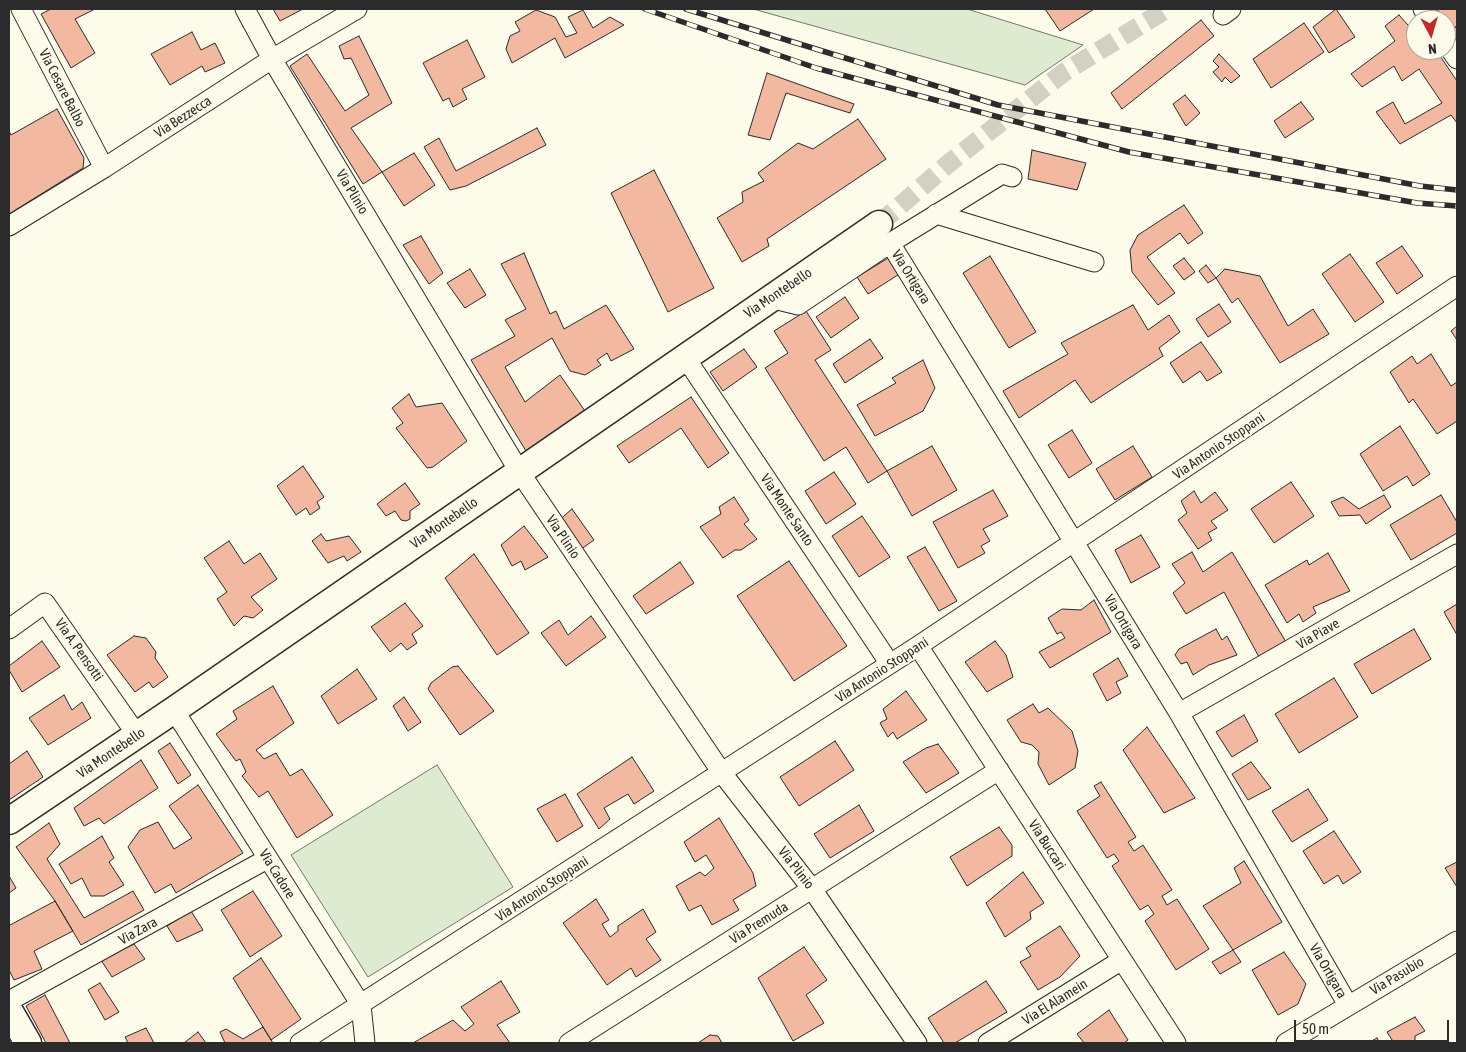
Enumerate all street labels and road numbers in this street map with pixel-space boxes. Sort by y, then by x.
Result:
street label: Via Cesare Balbo [35,46,89,130]
street label: Via Bezzecca [151,92,215,142]
street label: Via Plinio [332,167,372,217]
street label: Via Ortigara [888,247,934,307]
street label: Via Montebello [741,264,815,322]
street label: Via Antonio Stoppani [1170,409,1268,483]
street label: Via Monte Santo [757,471,817,549]
street label: Via Montebello [407,494,481,552]
street label: Via Plinio [542,512,584,562]
street label: Via Ortigara [1100,592,1146,652]
street label: Via Piave [1294,615,1342,653]
street label: Via A. Pensotti [51,616,107,684]
street label: Via Antonio Stoppani [832,634,932,706]
street label: Via Montebello [74,724,148,782]
street label: Via Buccari [1025,817,1069,873]
street label: Via Plinio [774,844,818,892]
street label: Via Cadore [255,846,299,902]
street label: Via Antonio Stoppani [492,853,592,925]
street label: Via Premuda [727,898,791,948]
street label: Via Zara [116,914,160,948]
street label: Via Ortigara [1306,941,1350,1001]
street label: Via Pasubio [1367,953,1427,999]
street label: Via El Alamein [1019,975,1091,1029]

